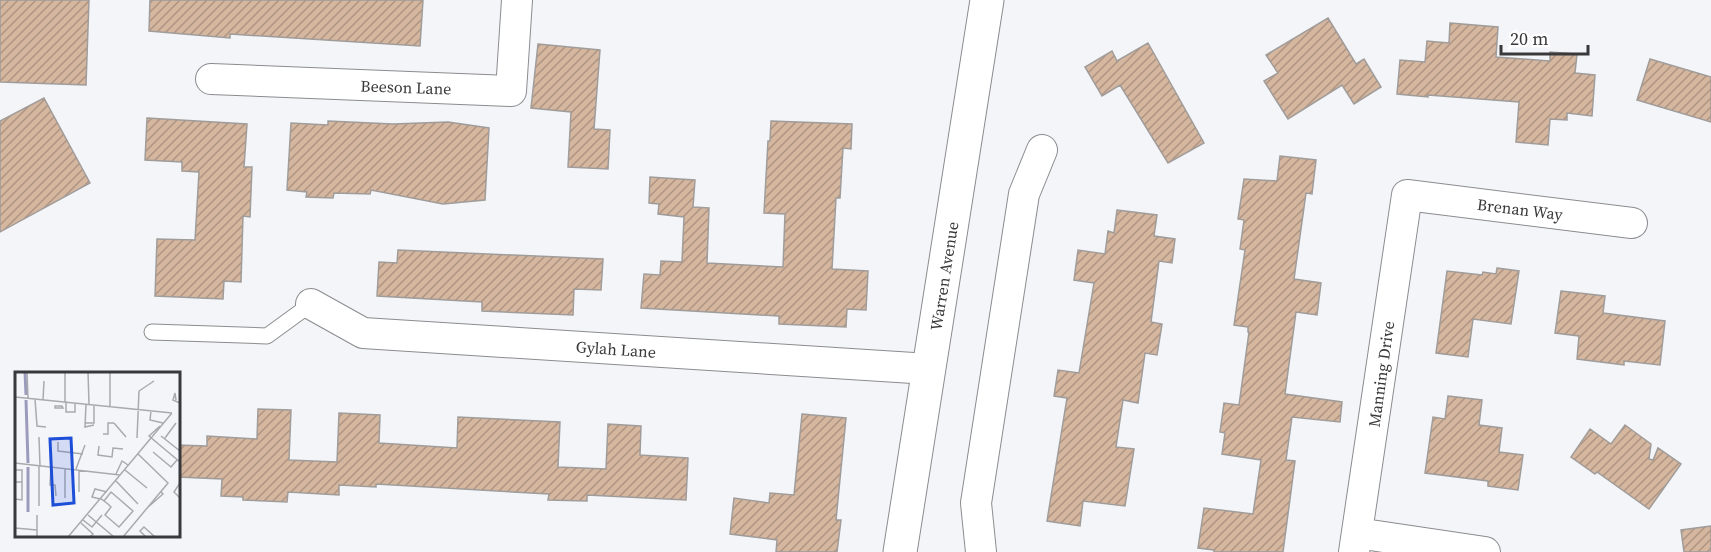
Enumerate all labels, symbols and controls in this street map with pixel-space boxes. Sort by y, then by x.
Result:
scale bar [1501,18,1588,56]
text: 20 m [1510,26,1548,51]
street label: Beeson Lane [360,74,452,100]
street label: Brenan Way [1476,193,1565,225]
street label: Warren Avenue [925,220,963,332]
street label: Manning Drive [1363,320,1399,428]
street label: Gylah Lane [575,335,657,363]
inset map [15,372,180,537]

